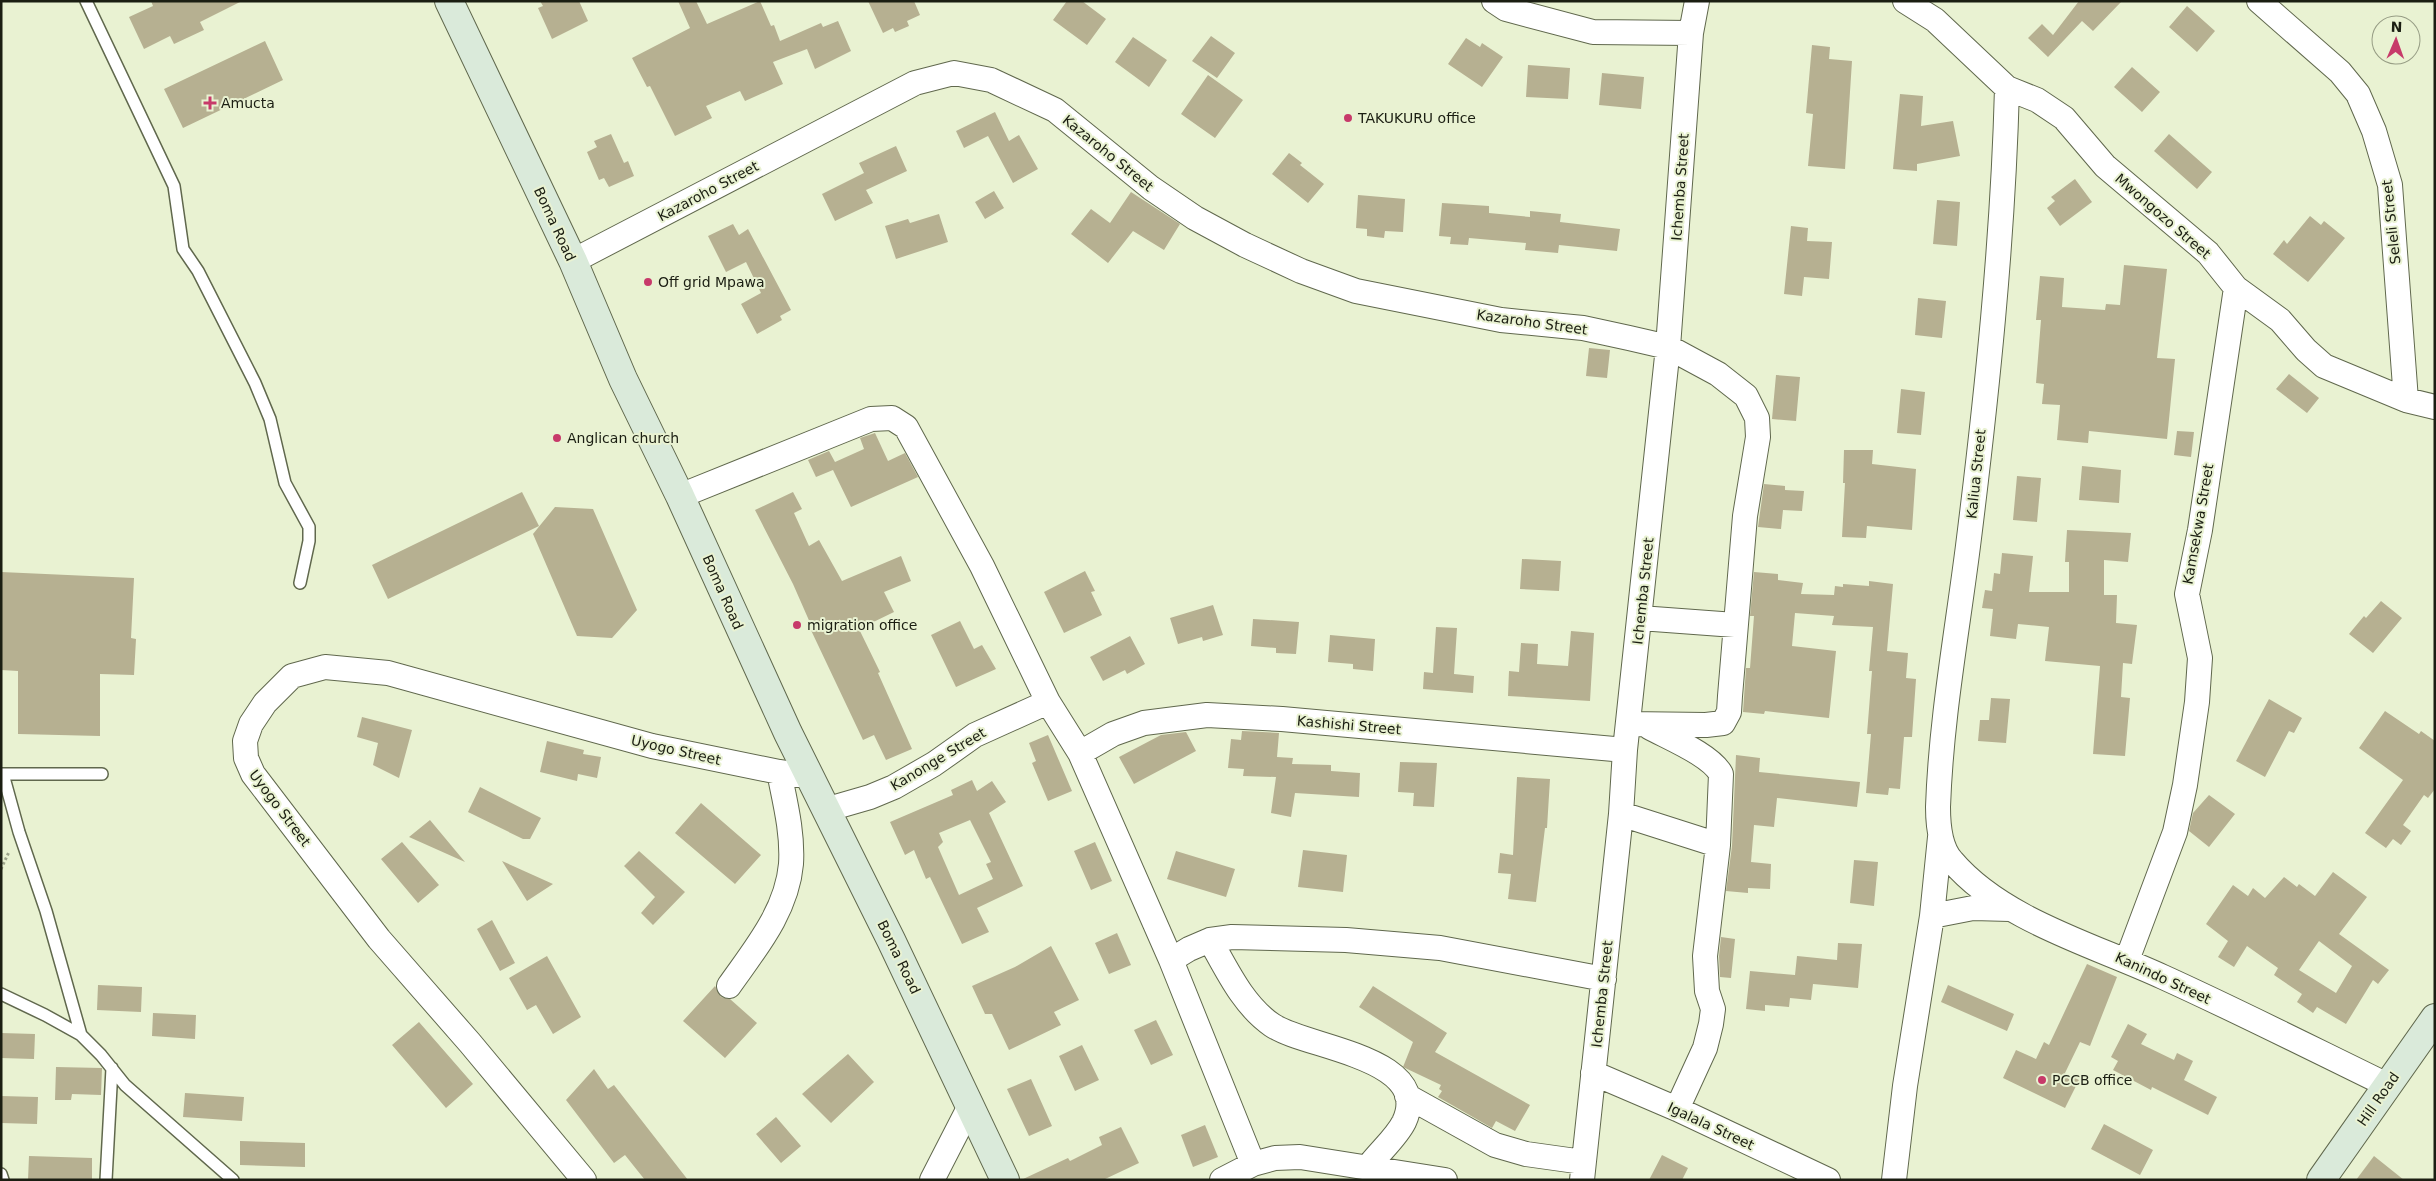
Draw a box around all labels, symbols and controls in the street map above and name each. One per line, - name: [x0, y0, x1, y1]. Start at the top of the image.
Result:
- north arrow: [2371, 15, 2421, 65]
- text: N: [2390, 19, 2403, 35]
- place label: Amucta: [221, 95, 275, 111]
- marker: Amucta: [203, 96, 217, 110]
- place label: TAKUKURU office: [1357, 110, 1476, 126]
- street label: Kazaroho Street: [1059, 112, 1157, 195]
- marker: TAKUKURU office: [1342, 112, 1354, 124]
- street label: Ichemba Street: [1668, 132, 1692, 241]
- street label: Kazaroho Street: [655, 157, 762, 224]
- street label: Mwongozo Street: [2112, 170, 2214, 262]
- street label: Seleli Street: [2379, 179, 2403, 265]
- street label: Boma Road: [531, 184, 579, 264]
- place label: Off grid Mpawa: [658, 274, 765, 290]
- marker: Off grid Mpawa: [642, 276, 654, 288]
- street label: Kazaroho Street: [1475, 306, 1589, 338]
- street label: Kaliua Street: [1963, 428, 1989, 519]
- place label: Anglican church: [567, 430, 679, 446]
- marker: Anglican church: [551, 432, 563, 444]
- street label: Kamsekwa Street: [2180, 462, 2217, 586]
- street label: Ichemba Street: [1629, 536, 1657, 645]
- street label: Boma Road: [699, 552, 747, 632]
- place label: migration office: [807, 617, 917, 633]
- marker: migration office: [791, 619, 803, 631]
- street label: Kashishi Street: [1296, 712, 1402, 738]
- street label: Kanonge Street: [887, 724, 989, 794]
- street label: Uyogo Street: [630, 732, 723, 768]
- street label: Uyogo Street: [246, 767, 314, 850]
- street label: Boma Road: [874, 918, 924, 996]
- street label: Ichemba Street: [1588, 939, 1616, 1048]
- street label: Kanindo Street: [2113, 949, 2214, 1007]
- street label: Hill Road: [2354, 1069, 2402, 1129]
- place label: PCCB office: [2052, 1072, 2132, 1088]
- marker: PCCB office: [2036, 1074, 2048, 1086]
- street label: Igalala Street: [1665, 1099, 1757, 1153]

